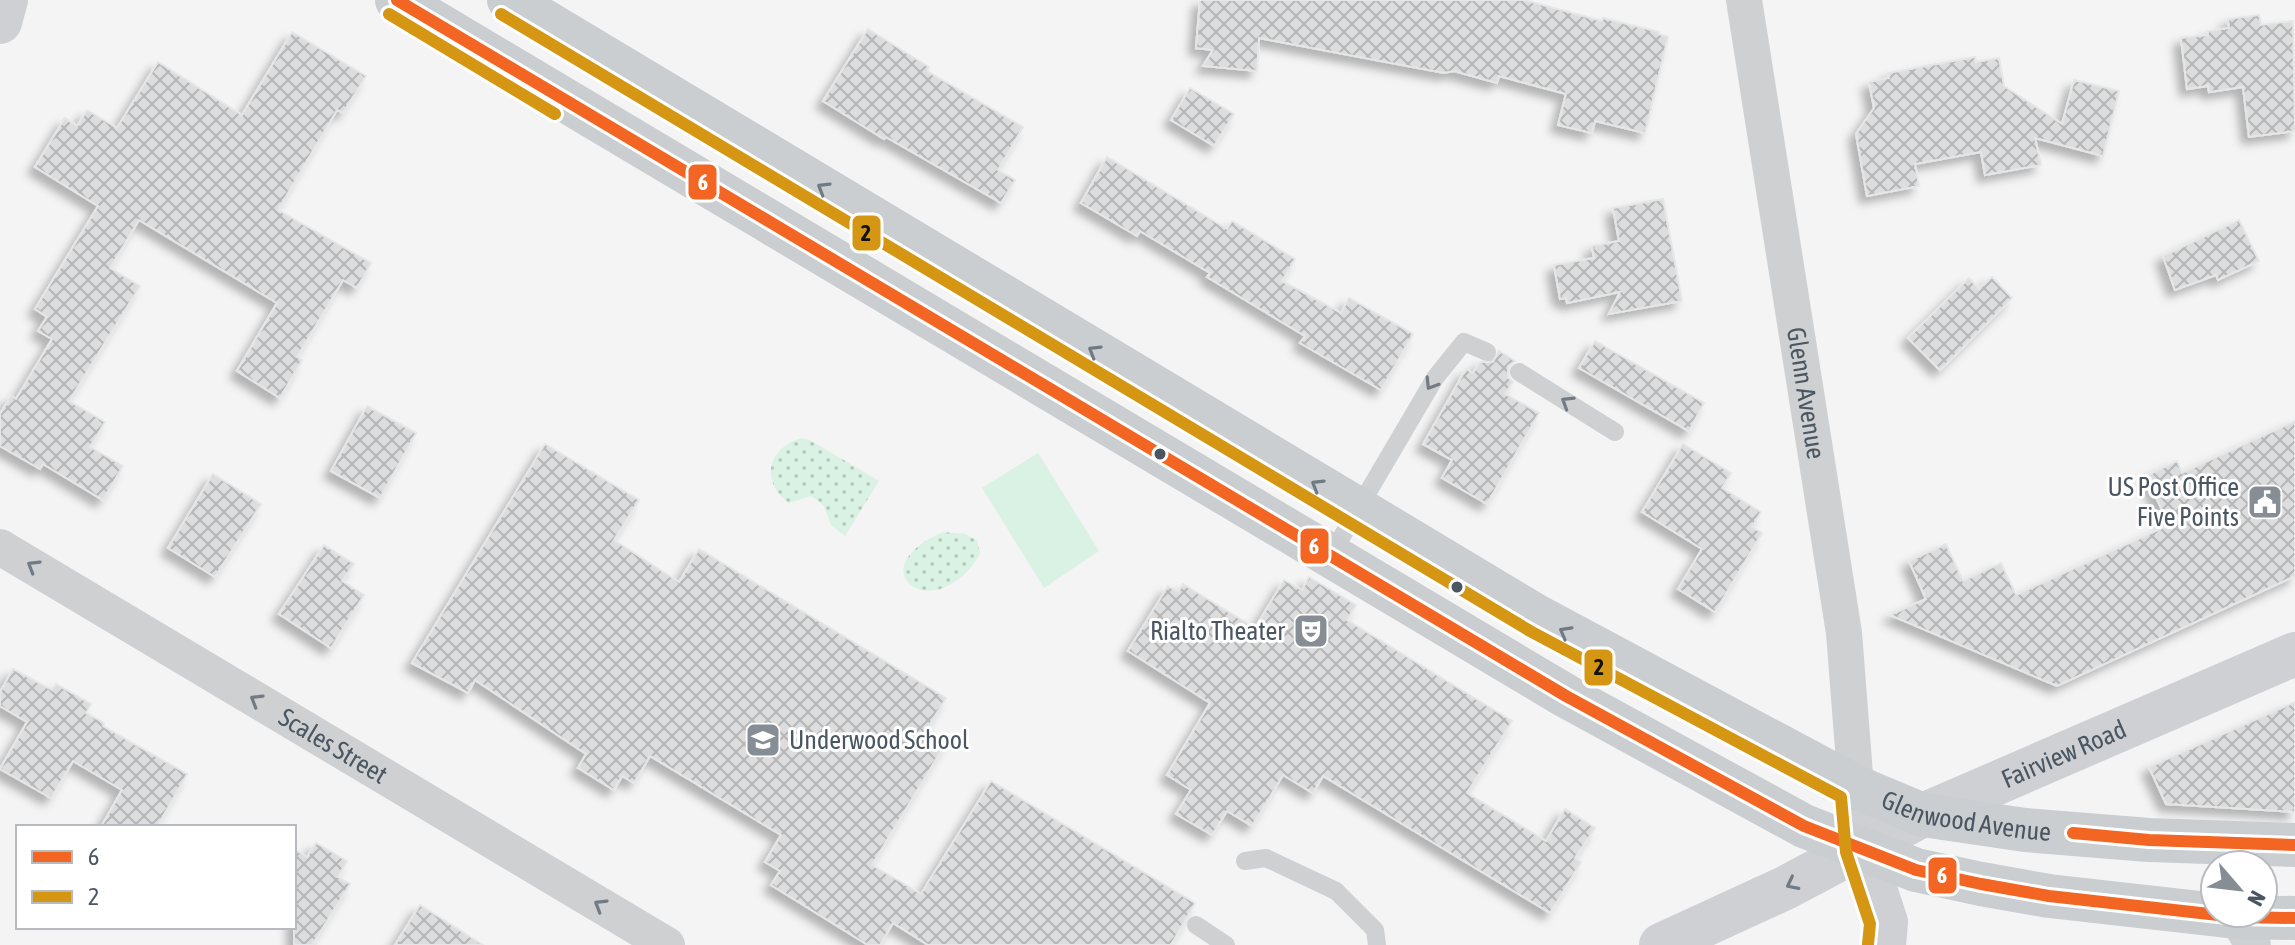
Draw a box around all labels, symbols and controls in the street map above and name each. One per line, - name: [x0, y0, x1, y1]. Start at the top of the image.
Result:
- line badge: 6: [687, 163, 718, 201]
- text: 6: [698, 169, 708, 195]
- one-way arrow: [817, 183, 832, 198]
- line badge: 2: [851, 214, 882, 252]
- text: 2: [861, 220, 871, 246]
- street label: Glenn Avenue: [1781, 325, 1831, 461]
- one-way arrow: [1088, 345, 1103, 361]
- one-way arrow: [1426, 376, 1441, 390]
- one-way arrow: [1562, 397, 1576, 412]
- unlabelled marker: [1152, 446, 1168, 462]
- place label: US Post Office Five Points: [2108, 472, 2239, 532]
- one-way arrow: [1311, 479, 1326, 495]
- public building icon: US Post Office Five Points: [2246, 483, 2284, 521]
- line badge: 6: [1299, 527, 1330, 565]
- text: 6: [1309, 533, 1319, 559]
- one-way arrow: [27, 561, 42, 576]
- unlabelled marker: [1449, 579, 1465, 595]
- theatre icon: Rialto Theater: [1292, 612, 1330, 650]
- place label: Rialto Theater: [1150, 616, 1285, 646]
- one-way arrow: [1559, 626, 1573, 642]
- line badge: 2: [1583, 648, 1614, 687]
- text: 2: [1594, 654, 1604, 680]
- one-way arrow: [250, 694, 265, 709]
- street label: Scales Street: [274, 702, 393, 790]
- street label: Fairview Road: [1997, 714, 2131, 794]
- school or university icon: Underwood School: [744, 721, 782, 759]
- place label: Underwood School: [789, 725, 969, 755]
- street label: Glenwood Avenue: [1877, 784, 2052, 847]
- legend: [16, 825, 296, 929]
- text: 6: [88, 843, 99, 870]
- north arrow: [2199, 849, 2279, 929]
- line badge: 6: [1927, 856, 1958, 895]
- text: 6: [1937, 862, 1947, 888]
- one-way arrow: [1786, 874, 1801, 890]
- text: 2: [88, 883, 99, 910]
- text: N: [2242, 887, 2271, 910]
- one-way arrow: [594, 899, 609, 915]

